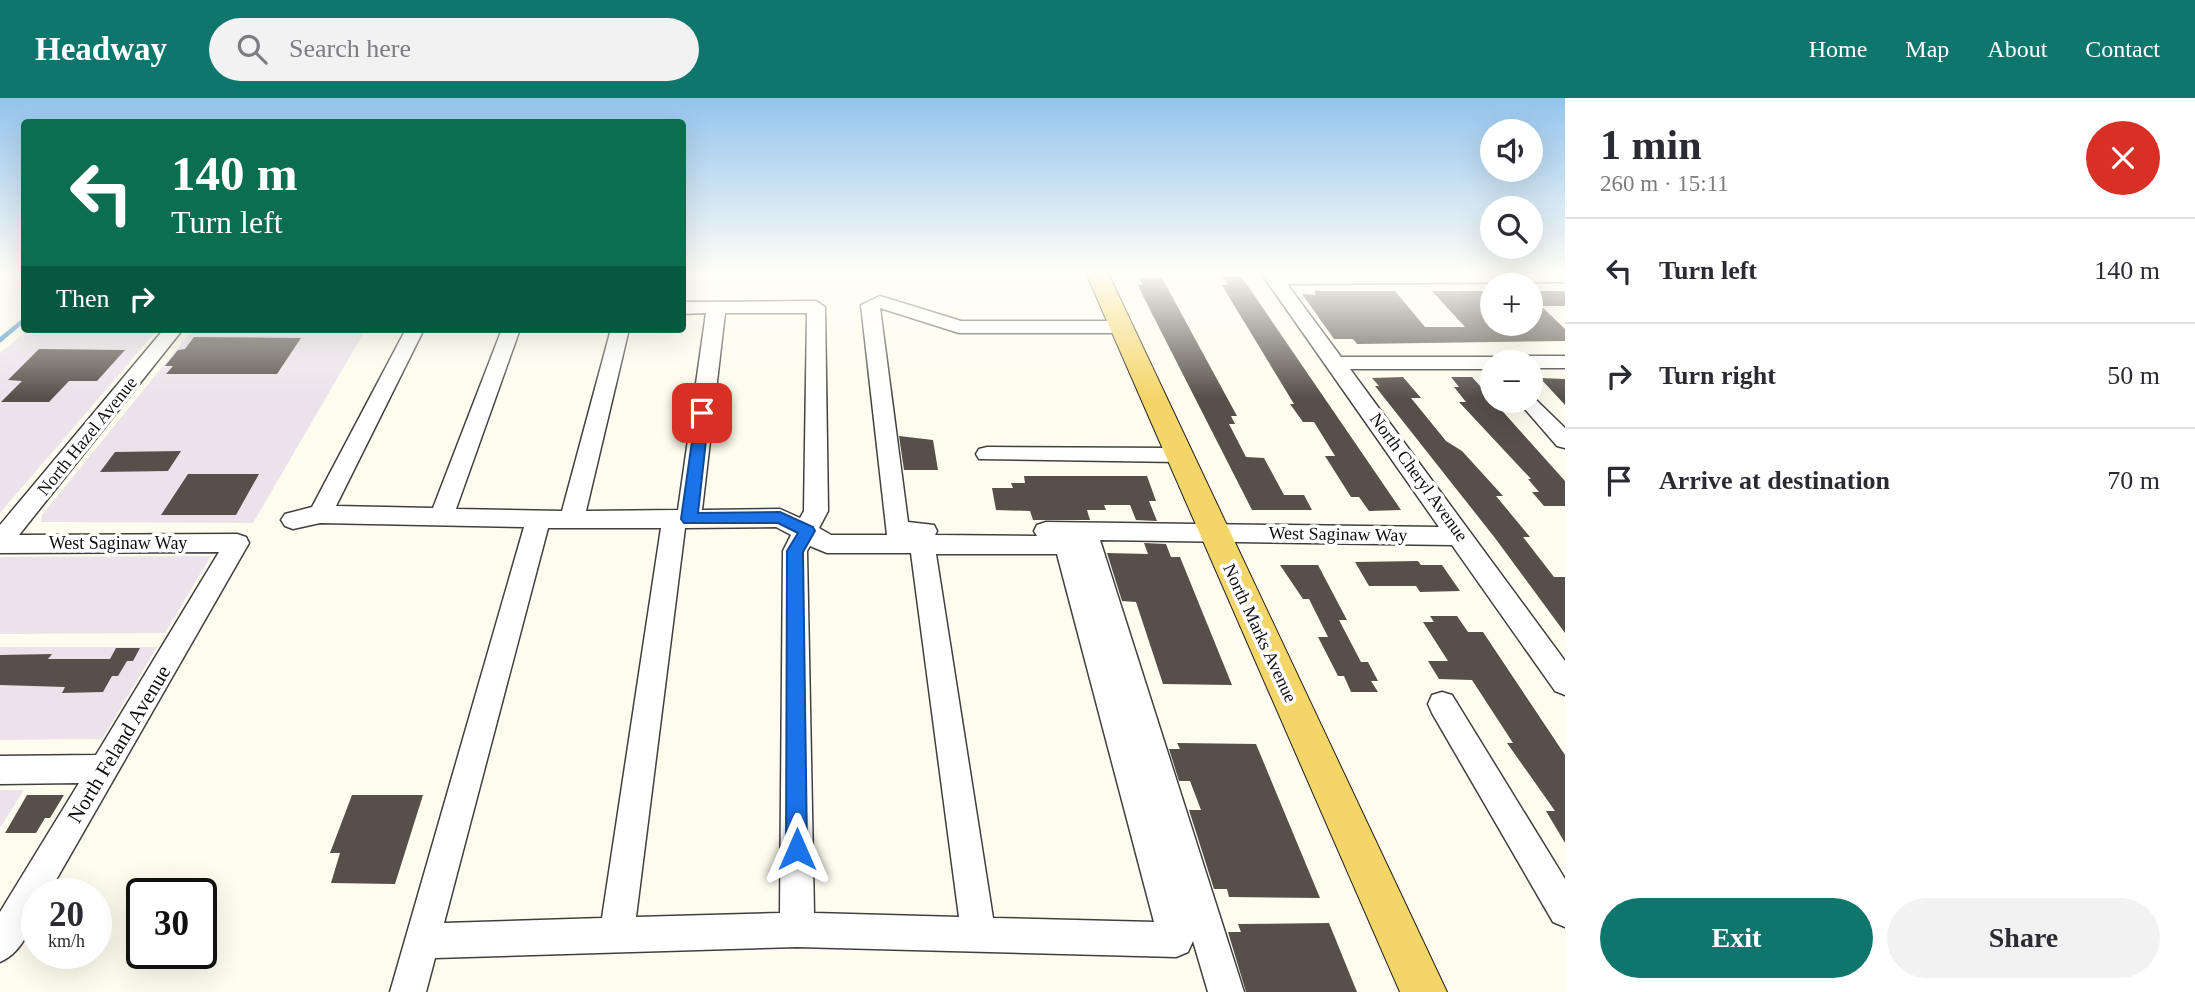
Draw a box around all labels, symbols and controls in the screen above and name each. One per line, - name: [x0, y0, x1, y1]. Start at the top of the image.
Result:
- search box: [209, 18, 699, 81]
- icon: search: [233, 30, 271, 68]
- text: Headway: [35, 31, 167, 67]
- text: Search here: [289, 34, 411, 63]
- text: Home: [1809, 36, 1867, 62]
- text: Map: [1905, 36, 1949, 62]
- text: About: [1987, 36, 2047, 62]
- text: Contact: [2085, 36, 2160, 62]
- map controls: [1480, 119, 1543, 413]
- button: sound: [1480, 119, 1543, 182]
- button: close: [2086, 121, 2160, 195]
- text: 1 min: [1600, 122, 1702, 168]
- text: 140 m: [171, 146, 298, 201]
- icon: left: [56, 147, 147, 238]
- text: 260 m · 15:11: [1600, 171, 1729, 196]
- button: search: [1480, 196, 1543, 259]
- text: Turn left: [171, 204, 283, 240]
- icon: left: [1600, 252, 1638, 290]
- text: Turn left: [1659, 256, 1757, 285]
- text: 140 m: [2094, 256, 2160, 285]
- button: +: [1480, 273, 1543, 336]
- icon: right: [123, 280, 161, 318]
- text: Then: [56, 284, 109, 313]
- button: −: [1480, 350, 1543, 413]
- icon: right: [1600, 357, 1638, 395]
- text: Turn right: [1659, 361, 1776, 390]
- text: 50 m: [2107, 361, 2160, 390]
- street label: North Hazel Avenue: [33, 373, 141, 499]
- pin: [672, 383, 732, 443]
- icon: arrive: [683, 394, 721, 432]
- street label: North Cheryl Avenue: [1366, 409, 1472, 545]
- icon: arrive: [1600, 462, 1638, 500]
- text: Arrive at destination: [1659, 466, 1890, 495]
- text: 70 m: [2107, 466, 2160, 495]
- street label: West Saginaw Way: [1268, 523, 1408, 545]
- street label: West Saginaw Way: [49, 533, 187, 553]
- street label: North Marks Avenue: [1219, 561, 1301, 705]
- street label: North Feland Avenue: [63, 661, 175, 827]
- position arrow: [760, 812, 834, 886]
- speed limit sign: 30: [126, 878, 217, 969]
- text: 20: [49, 895, 84, 934]
- button: Exit: [1600, 898, 1873, 978]
- button: Share: [1887, 898, 2160, 978]
- text: km/h: [48, 931, 85, 951]

